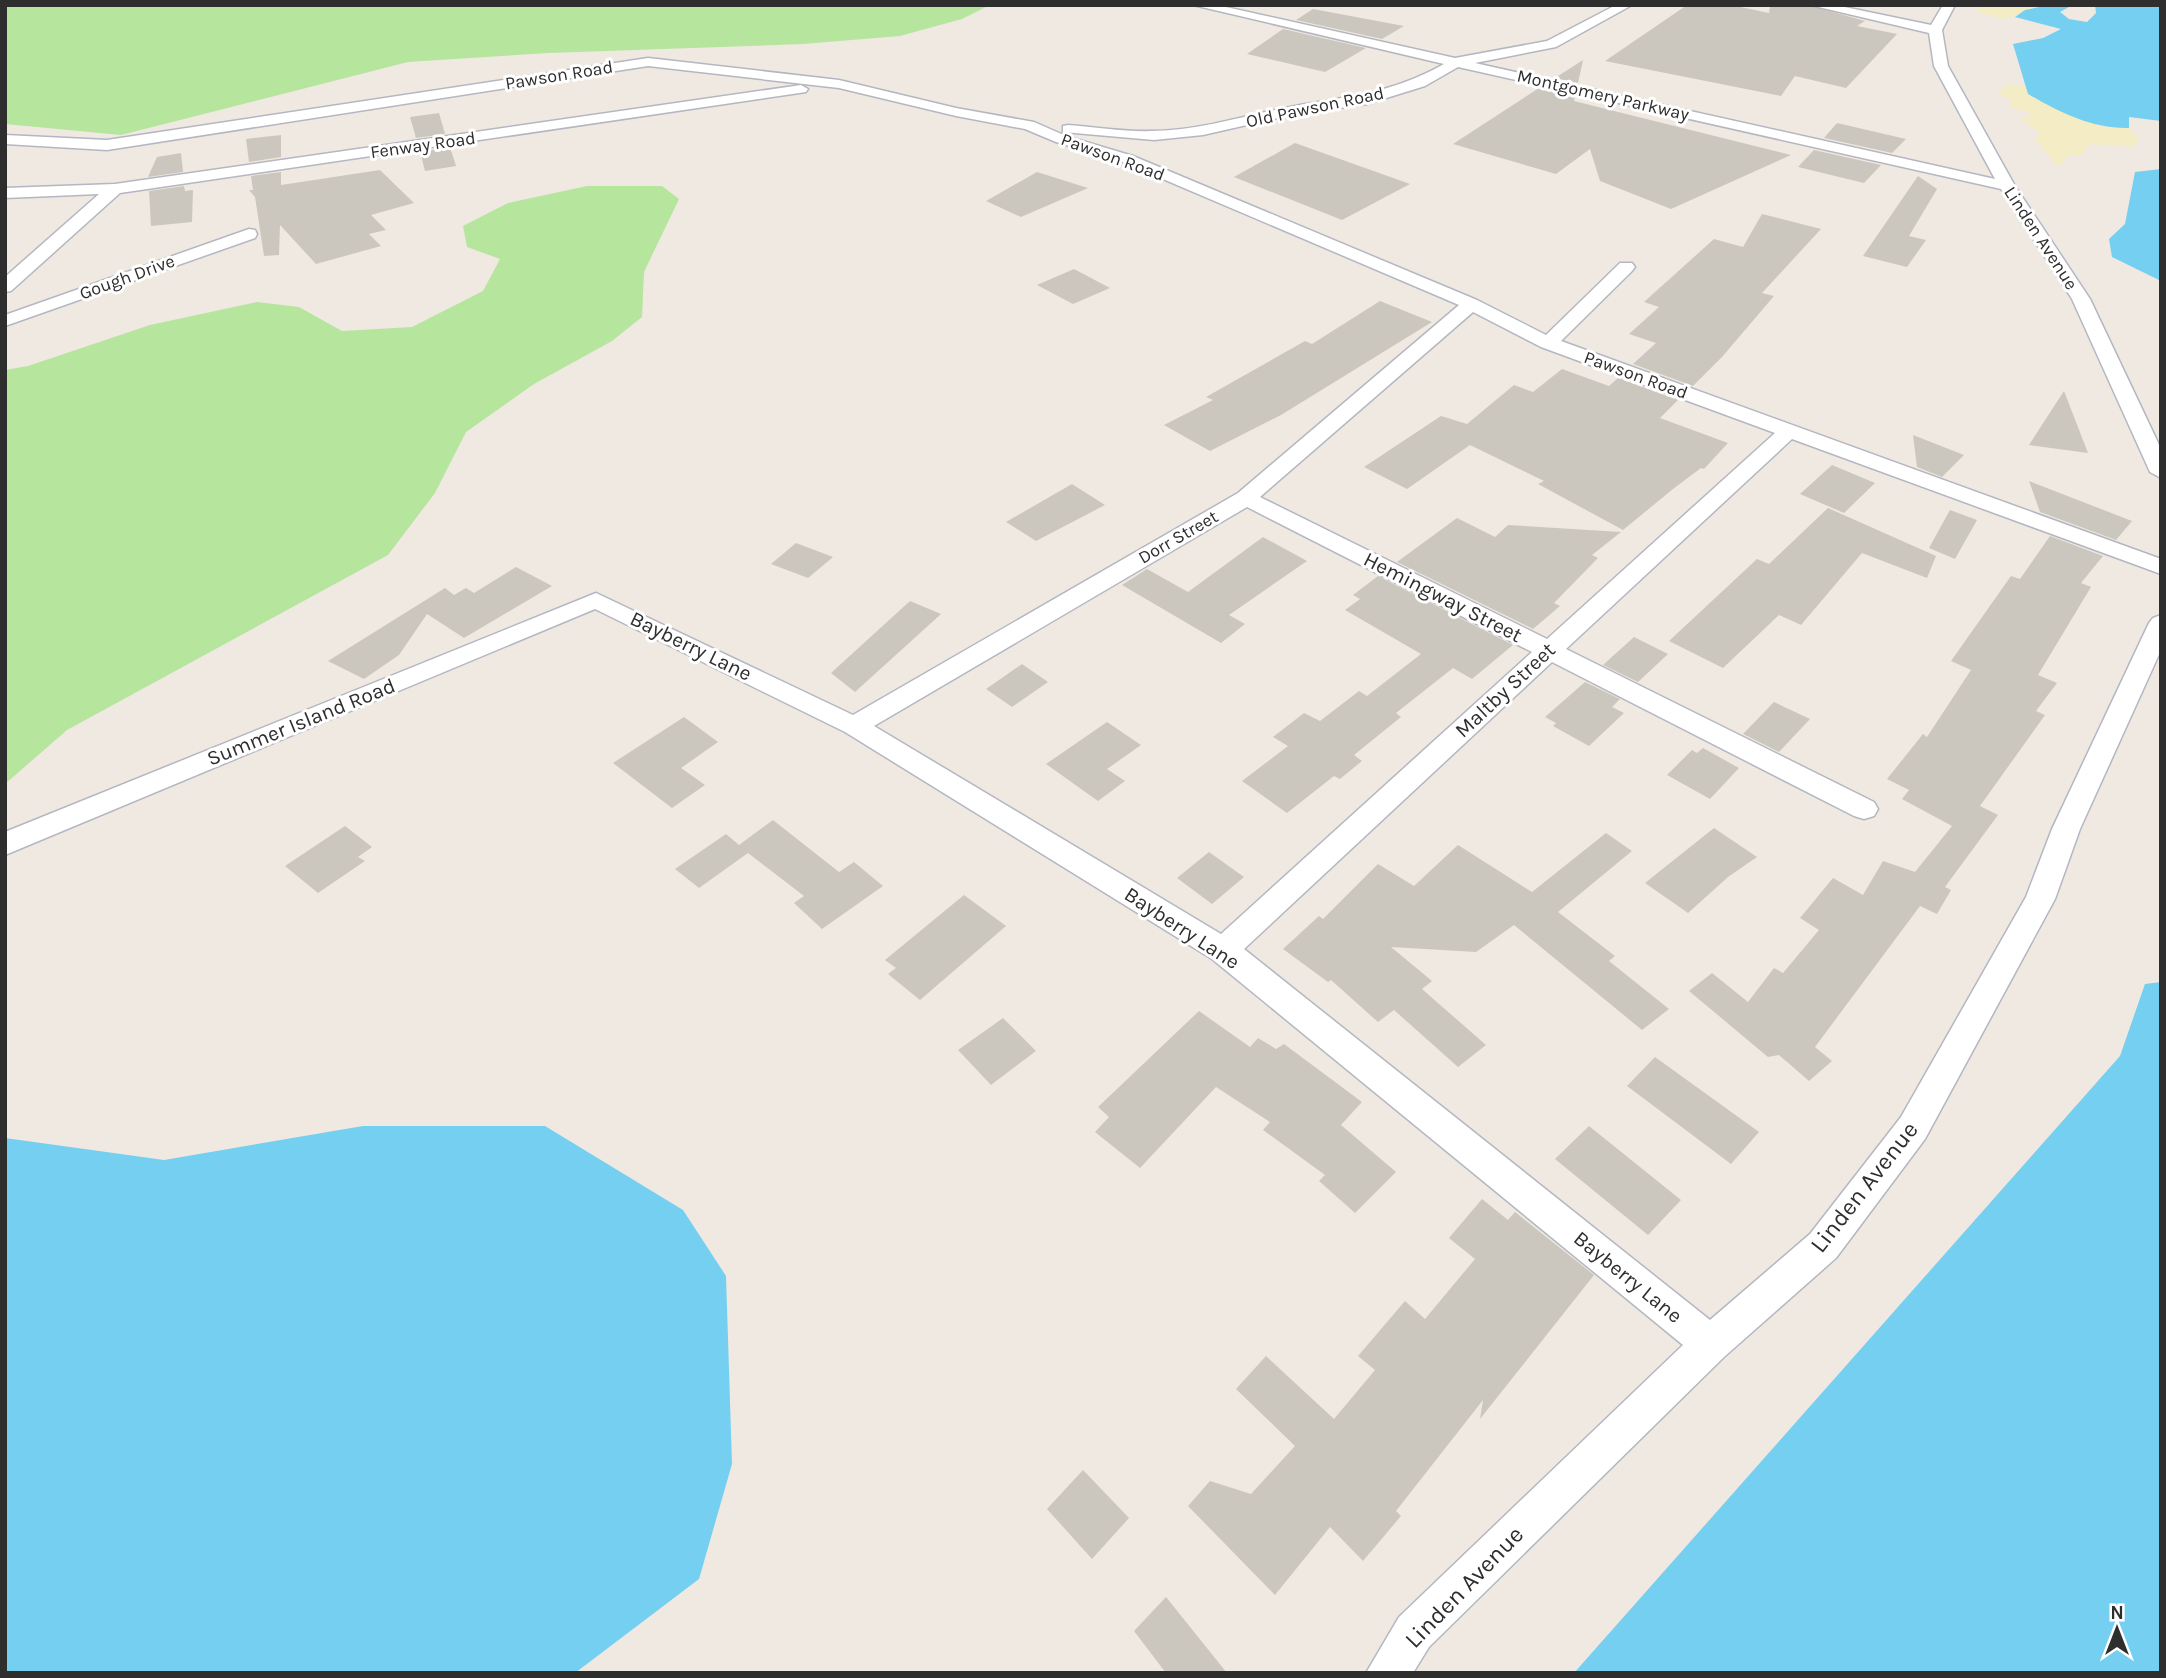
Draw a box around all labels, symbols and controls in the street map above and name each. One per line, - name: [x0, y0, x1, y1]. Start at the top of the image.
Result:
- street label: Pawson Road: [504, 56, 614, 94]
- street label: Montgomery Parkway: [1515, 65, 1692, 126]
- street label: Old Pawson Road: [1244, 82, 1386, 132]
- street label: Fenway Road: [369, 127, 477, 163]
- street label: Pawson Road: [1058, 128, 1168, 186]
- street label: Linden Avenue: [1999, 182, 2083, 294]
- street label: Gough Drive: [76, 250, 178, 304]
- street label: Pawson Road: [1581, 346, 1691, 404]
- street label: Dorr Street: [1134, 505, 1222, 569]
- street label: Hemingway Street: [1360, 547, 1526, 647]
- street label: Bayberry Lane: [626, 606, 756, 686]
- street label: Maltby Street: [1450, 638, 1560, 742]
- street label: Summer Island Road: [203, 673, 399, 771]
- street label: Bayberry Lane: [1120, 882, 1244, 974]
- street label: Linden Avenue: [1804, 1116, 1924, 1258]
- street label: Bayberry Lane: [1569, 1226, 1687, 1328]
- street label: Linden Avenue: [1399, 1520, 1529, 1654]
- north arrow: [2082, 1594, 2152, 1664]
- text: N: [2110, 1602, 2124, 1624]

